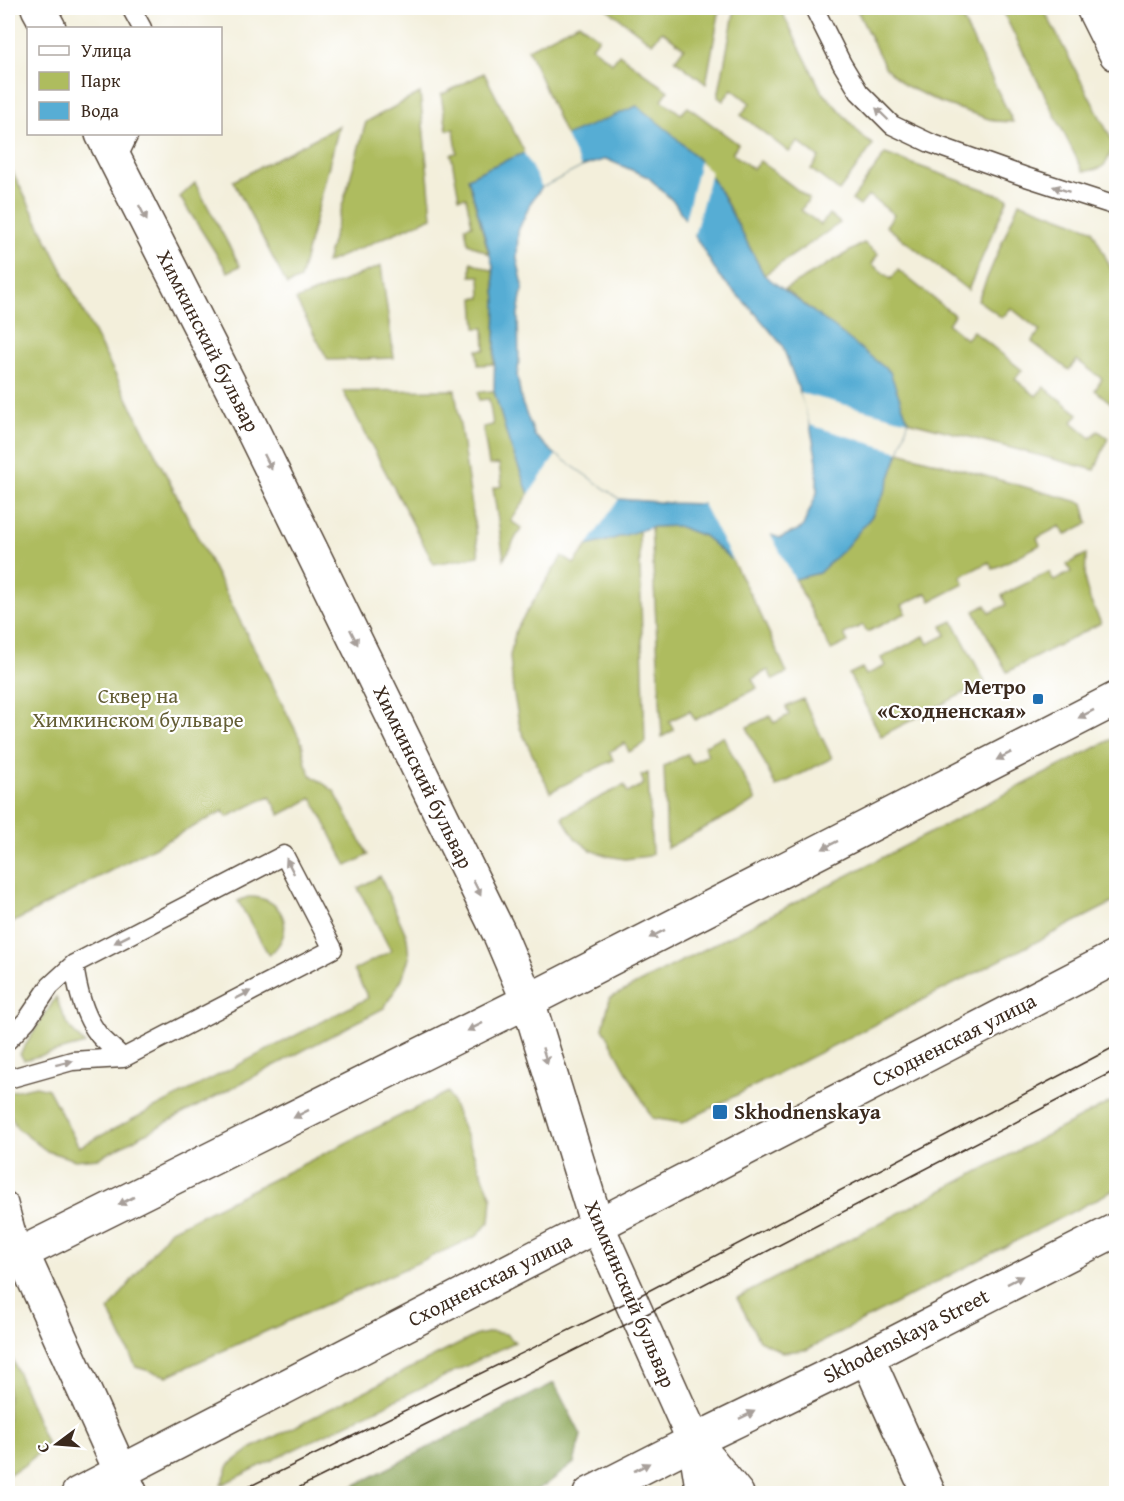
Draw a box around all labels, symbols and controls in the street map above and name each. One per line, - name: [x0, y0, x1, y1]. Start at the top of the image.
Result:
- legend: [27, 27, 222, 135]
- text: Улица: [81, 37, 132, 64]
- text: Парк: [81, 67, 121, 94]
- text: Вода: [81, 97, 119, 124]
- one-way arrow: [875, 108, 889, 122]
- one-way arrow: [1052, 183, 1070, 193]
- one-way arrow: [138, 205, 148, 222]
- street label: Химкинский бульвар: [149, 244, 268, 437]
- one-way arrow: [263, 454, 273, 471]
- one-way arrow: [349, 629, 359, 646]
- place label: Метро «Сходненская»: [877, 671, 1026, 726]
- park label: Сквер на Химкинском бульваре: [32, 680, 244, 735]
- street label: Химкинский бульвар: [366, 680, 481, 874]
- marker: Метро «Сходненская»: [1031, 692, 1045, 706]
- one-way arrow: [1078, 709, 1095, 719]
- one-way arrow: [995, 751, 1012, 761]
- one-way arrow: [822, 840, 839, 850]
- one-way arrow: [285, 857, 294, 874]
- one-way arrow: [472, 879, 482, 896]
- one-way arrow: [648, 930, 665, 939]
- one-way arrow: [113, 934, 130, 944]
- street label: Сходненская улица: [866, 985, 1041, 1094]
- one-way arrow: [234, 991, 252, 1001]
- one-way arrow: [467, 1022, 484, 1031]
- one-way arrow: [541, 1048, 550, 1066]
- one-way arrow: [55, 1058, 73, 1068]
- place label: Skhodnenskaya: [734, 1096, 881, 1127]
- marker: Skhodnenskaya: [711, 1103, 729, 1121]
- one-way arrow: [292, 1109, 309, 1118]
- street label: Химкинский бульвар: [577, 1195, 684, 1392]
- one-way arrow: [118, 1196, 135, 1206]
- street label: Сходненская улица: [402, 1225, 577, 1334]
- one-way arrow: [1006, 1276, 1024, 1286]
- street label: Skhodenskaya Street: [817, 1280, 995, 1391]
- one-way arrow: [738, 1411, 755, 1420]
- north arrow: [27, 1414, 87, 1474]
- text: С: [30, 1440, 55, 1456]
- one-way arrow: [634, 1462, 651, 1472]

